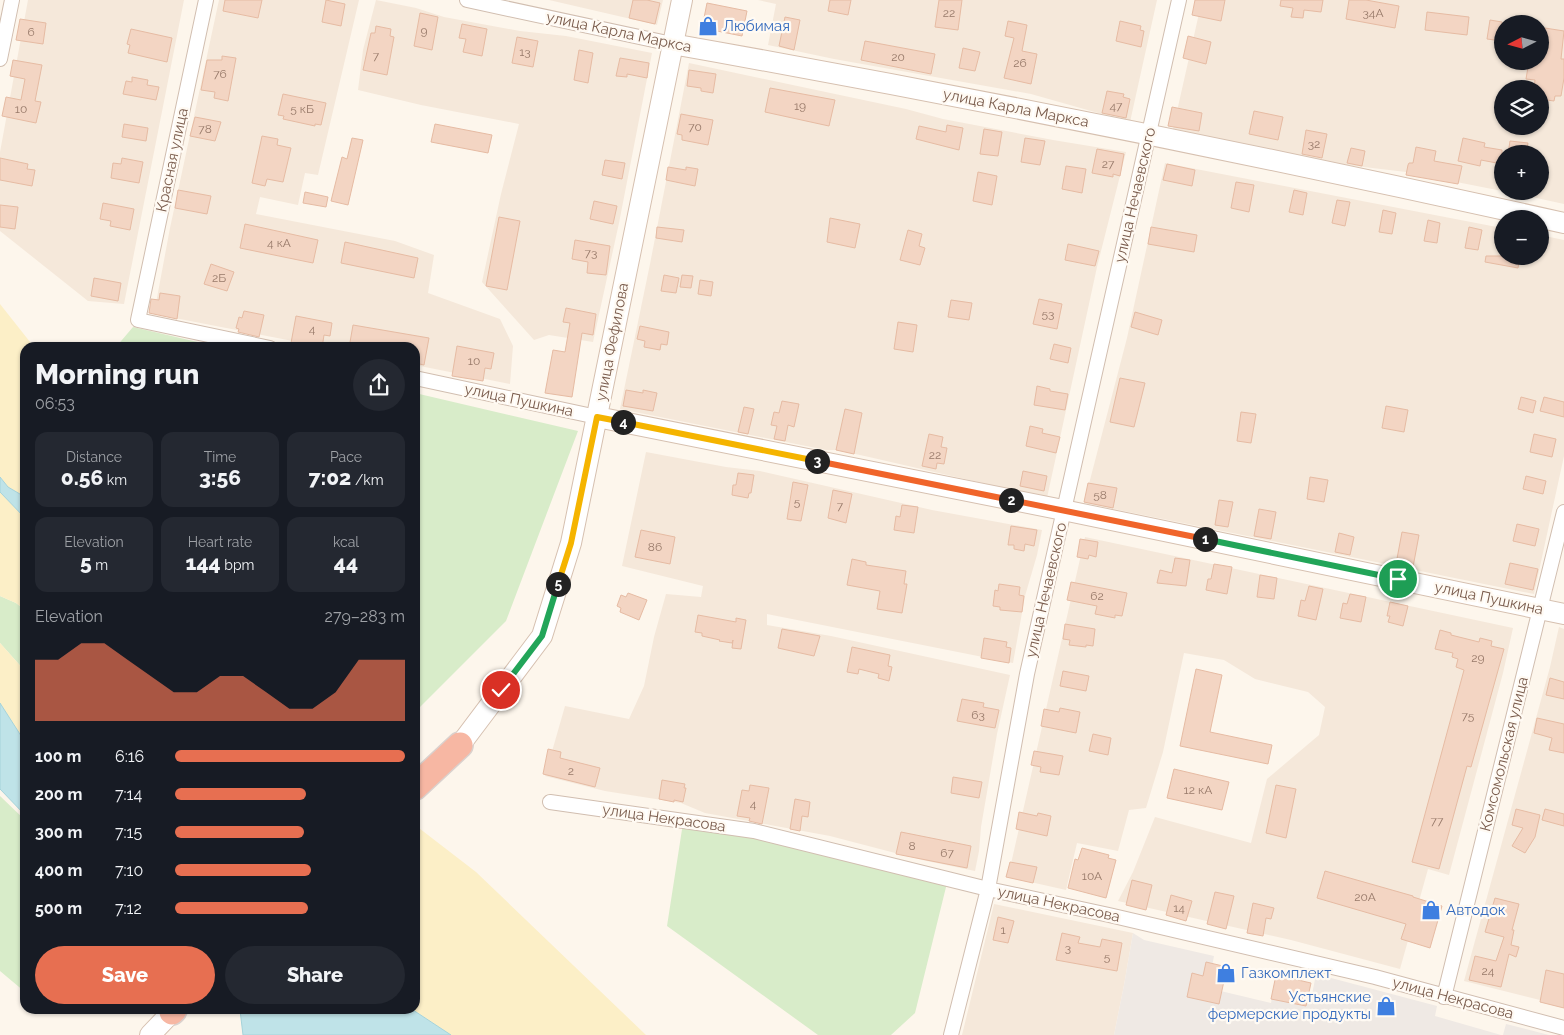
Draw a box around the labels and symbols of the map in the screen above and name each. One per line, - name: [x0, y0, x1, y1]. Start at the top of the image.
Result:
- house number: 22: [943, 6, 955, 20]
- house number: 34А: [1362, 6, 1384, 20]
- street label: улица Карла Маркса: [545, 8, 693, 56]
- shop icon: Любимая: [697, 15, 719, 37]
- north arrow: [1494, 15, 1549, 70]
- place label: Любимая: [723, 17, 790, 35]
- house number: 9: [420, 24, 428, 38]
- house number: 6: [27, 25, 35, 39]
- house number: 13: [519, 45, 531, 59]
- house number: 7: [373, 49, 380, 63]
- house number: 20: [891, 50, 905, 64]
- house number: 26: [1013, 56, 1027, 70]
- house number: 76: [213, 67, 227, 81]
- street label: улица Карла Маркса: [942, 85, 1090, 131]
- house number: 19: [794, 99, 806, 113]
- house number: 47: [1110, 99, 1123, 113]
- house number: 10: [15, 102, 27, 116]
- house number: 5 кБ: [290, 102, 314, 116]
- street label: Красная улица: [152, 106, 192, 214]
- house number: 70: [688, 120, 702, 134]
- house number: 78: [198, 122, 212, 136]
- street label: улица Нечаевского: [1111, 126, 1159, 264]
- house number: 32: [1308, 137, 1320, 151]
- house number: 27: [1102, 157, 1115, 171]
- house number: 4 кА: [267, 236, 291, 250]
- house number: 73: [585, 246, 597, 260]
- house number: 2Б: [212, 271, 226, 285]
- street label: улица Фефилова: [592, 281, 632, 403]
- house number: 53: [1042, 307, 1054, 321]
- house number: 4: [309, 322, 316, 336]
- house number: 10: [468, 354, 480, 368]
- street label: улица Пушкина: [463, 380, 575, 420]
- pin: 4: [610, 410, 636, 434]
- pin: 3: [804, 448, 830, 474]
- house number: 22: [929, 448, 941, 462]
- pin: 2: [998, 488, 1024, 512]
- house number: 58: [1093, 488, 1107, 502]
- house number: 5: [794, 495, 801, 509]
- house number: 7: [837, 499, 844, 513]
- street label: улица Нечаевского: [1022, 521, 1070, 659]
- pin: 1: [1192, 526, 1218, 552]
- house number: 86: [648, 540, 662, 554]
- pin: [1377, 558, 1419, 600]
- pin: 5: [546, 572, 570, 596]
- street label: улица Пушкина: [1433, 578, 1545, 618]
- house number: 62: [1090, 589, 1104, 603]
- house number: 29: [1471, 651, 1485, 665]
- pin: [480, 669, 522, 711]
- street label: Комсомольская улица: [1476, 675, 1532, 833]
- house number: 63: [971, 708, 985, 722]
- house number: 75: [1462, 709, 1475, 723]
- house number: 2: [568, 764, 574, 778]
- house number: 12 кА: [1184, 783, 1212, 797]
- house number: 4: [750, 797, 757, 811]
- street label: улица Некрасова: [601, 800, 727, 836]
- house number: 77: [1431, 814, 1444, 828]
- house number: 8: [908, 839, 916, 853]
- house number: 67: [940, 846, 954, 860]
- house number: 10А: [1082, 869, 1102, 883]
- street label: улица Некрасова: [996, 882, 1122, 926]
- house number: 20А: [1354, 890, 1376, 904]
- shop icon: Автодок: [1420, 899, 1442, 921]
- house number: 14: [1173, 901, 1185, 915]
- place label: Автодок: [1446, 901, 1506, 919]
- house number: 1: [1000, 923, 1006, 937]
- house number: 3: [1065, 941, 1071, 955]
- house number: 5: [1104, 950, 1111, 964]
- shop icon: Газкомплект: [1215, 962, 1237, 984]
- place label: Газкомплект: [1241, 964, 1331, 982]
- house number: 24: [1482, 964, 1495, 978]
- street label: улица Некрасова: [1391, 973, 1515, 1023]
- place label: Устьянские фермерские продукты: [1208, 988, 1371, 1023]
- shop icon: Устьянские фермерские продукты: [1375, 995, 1397, 1017]

